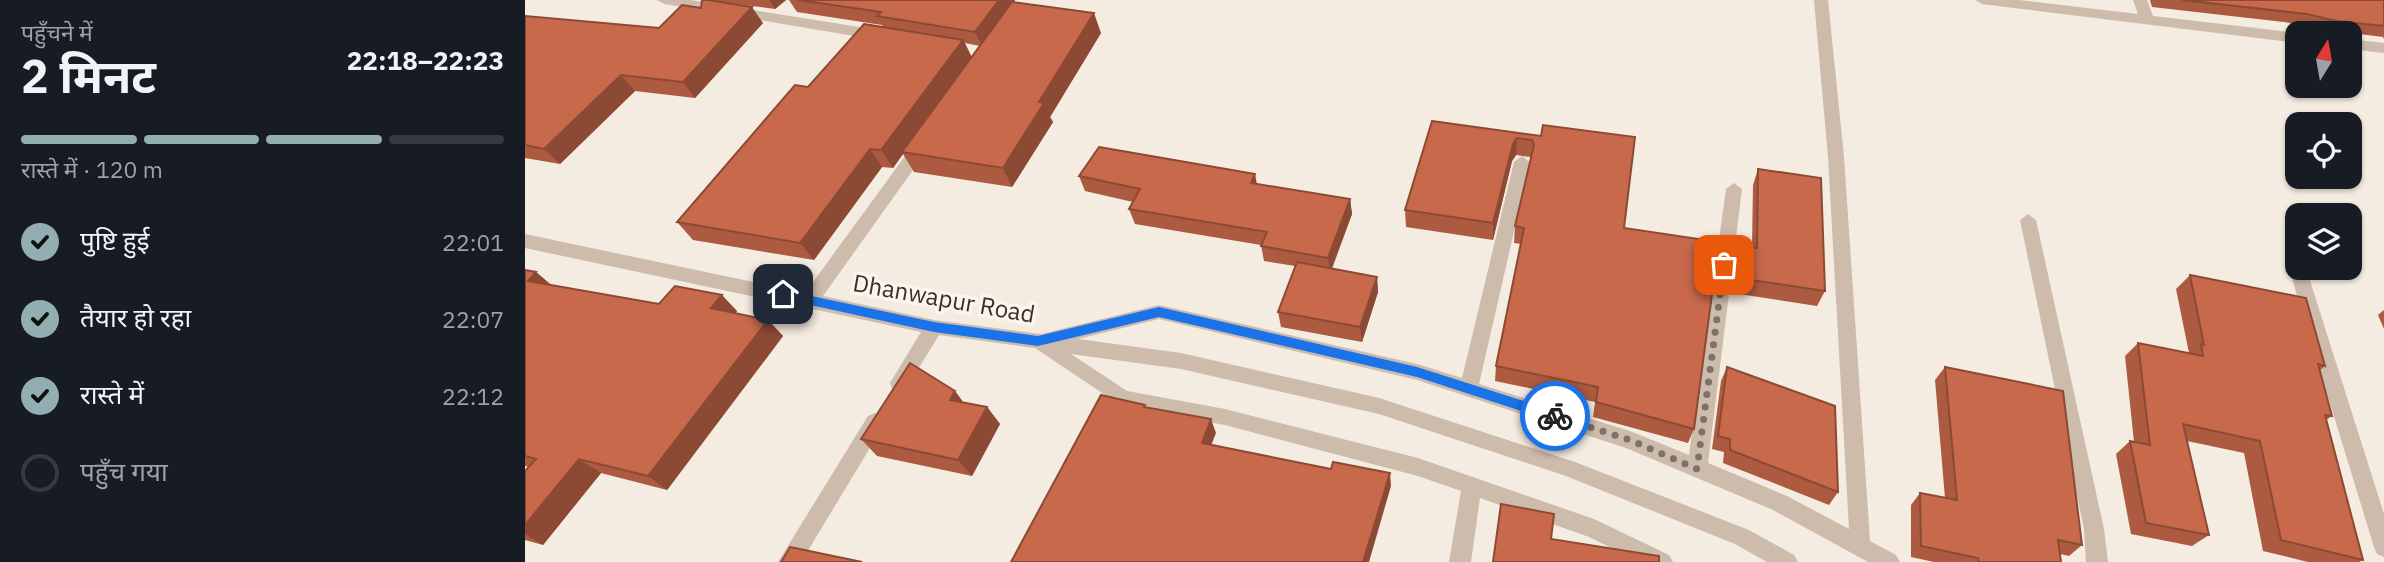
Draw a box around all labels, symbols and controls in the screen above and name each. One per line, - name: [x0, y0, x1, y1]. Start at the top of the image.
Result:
- text: पहुँचने में: [21, 17, 93, 47]
- north arrow: [2285, 21, 2363, 98]
- map controls: [2285, 21, 2362, 280]
- text: 22:18–22:23: [347, 43, 504, 77]
- text: 2 मिनट: [21, 46, 156, 106]
- button: locate: [2285, 112, 2362, 189]
- text: रास्ते में · 120 m: [21, 154, 163, 184]
- button: layers: [2285, 203, 2362, 280]
- icon: check: [21, 223, 59, 261]
- text: पुष्टि हुई: [80, 223, 149, 257]
- text: 22:01: [442, 227, 504, 257]
- pin: [1694, 235, 1754, 295]
- icon: bag: [1705, 246, 1743, 284]
- pin: [753, 264, 813, 324]
- street label: Dhanwapur Road: [850, 266, 1038, 330]
- icon: home: [764, 275, 802, 313]
- icon: check: [21, 300, 59, 338]
- text: तैयार हो रहा: [80, 300, 191, 334]
- text: 22:07: [442, 304, 504, 334]
- icon: check: [21, 377, 59, 415]
- text: रास्ते में: [80, 377, 144, 411]
- text: 22:12: [442, 381, 504, 411]
- courier: [1520, 381, 1590, 451]
- icon: bike: [1536, 397, 1574, 435]
- text: पहुँच गया: [80, 454, 168, 488]

